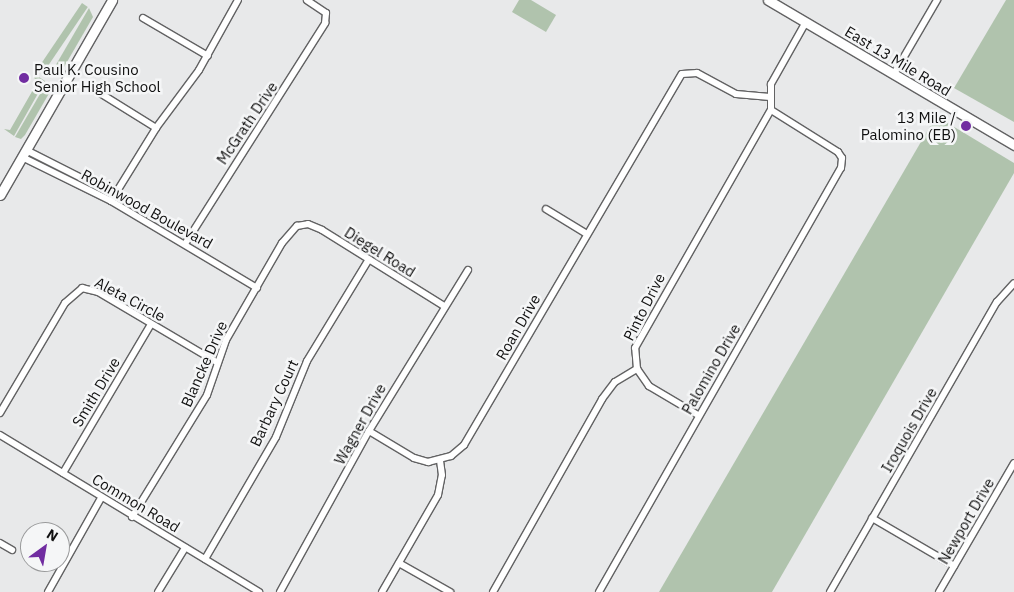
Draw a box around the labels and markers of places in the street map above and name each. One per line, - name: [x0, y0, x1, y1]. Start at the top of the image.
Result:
- place label: Paul K. Cousino Senior High School: [34, 60, 161, 95]
- marker: Paul K. Cousino Senior High School: [18, 72, 30, 84]
- place label: 13 Mile / Palomino (EB): [861, 108, 956, 143]
- marker: 13 Mile / Palomino (EB): [960, 120, 972, 132]

